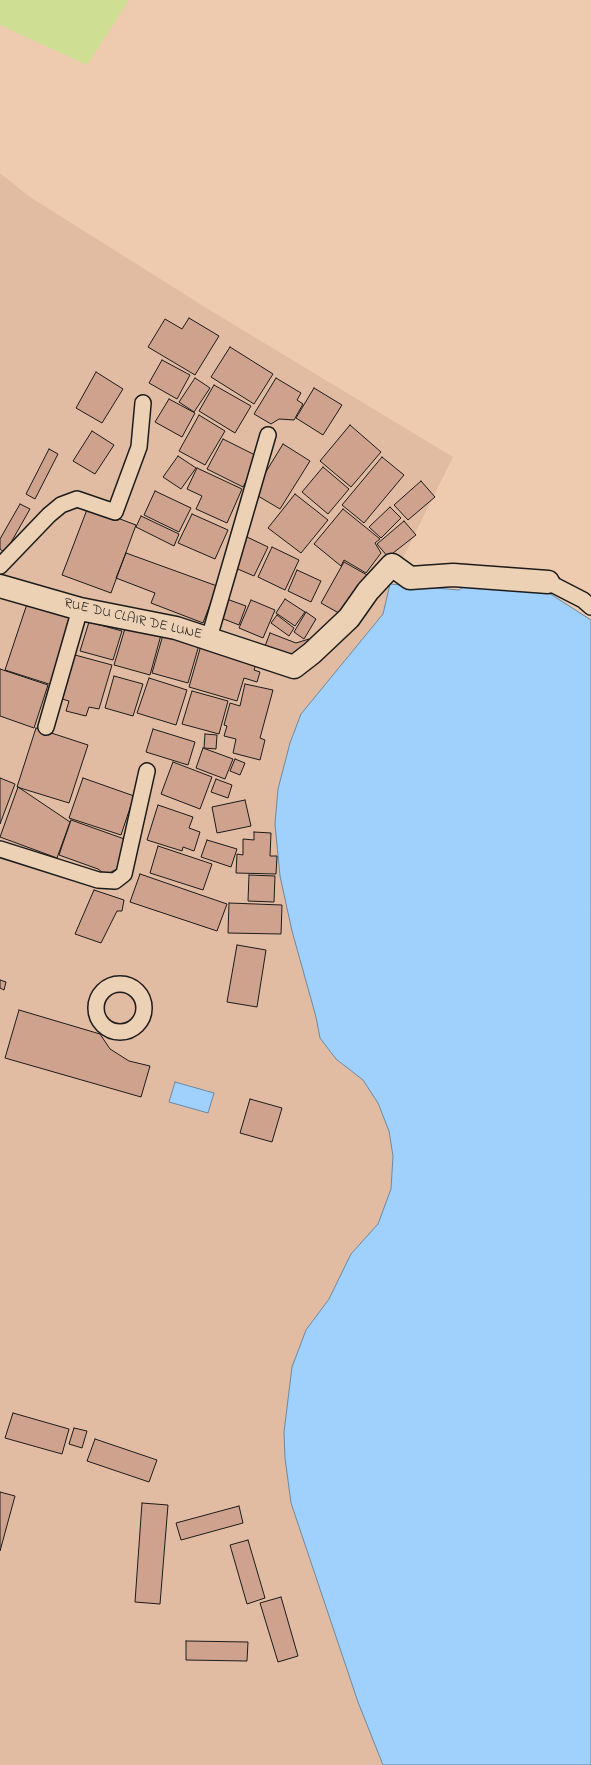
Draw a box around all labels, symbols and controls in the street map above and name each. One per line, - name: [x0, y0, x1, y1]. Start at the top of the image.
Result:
- street label: RUE DU CLAIR DE LUNE: [62, 596, 204, 644]

